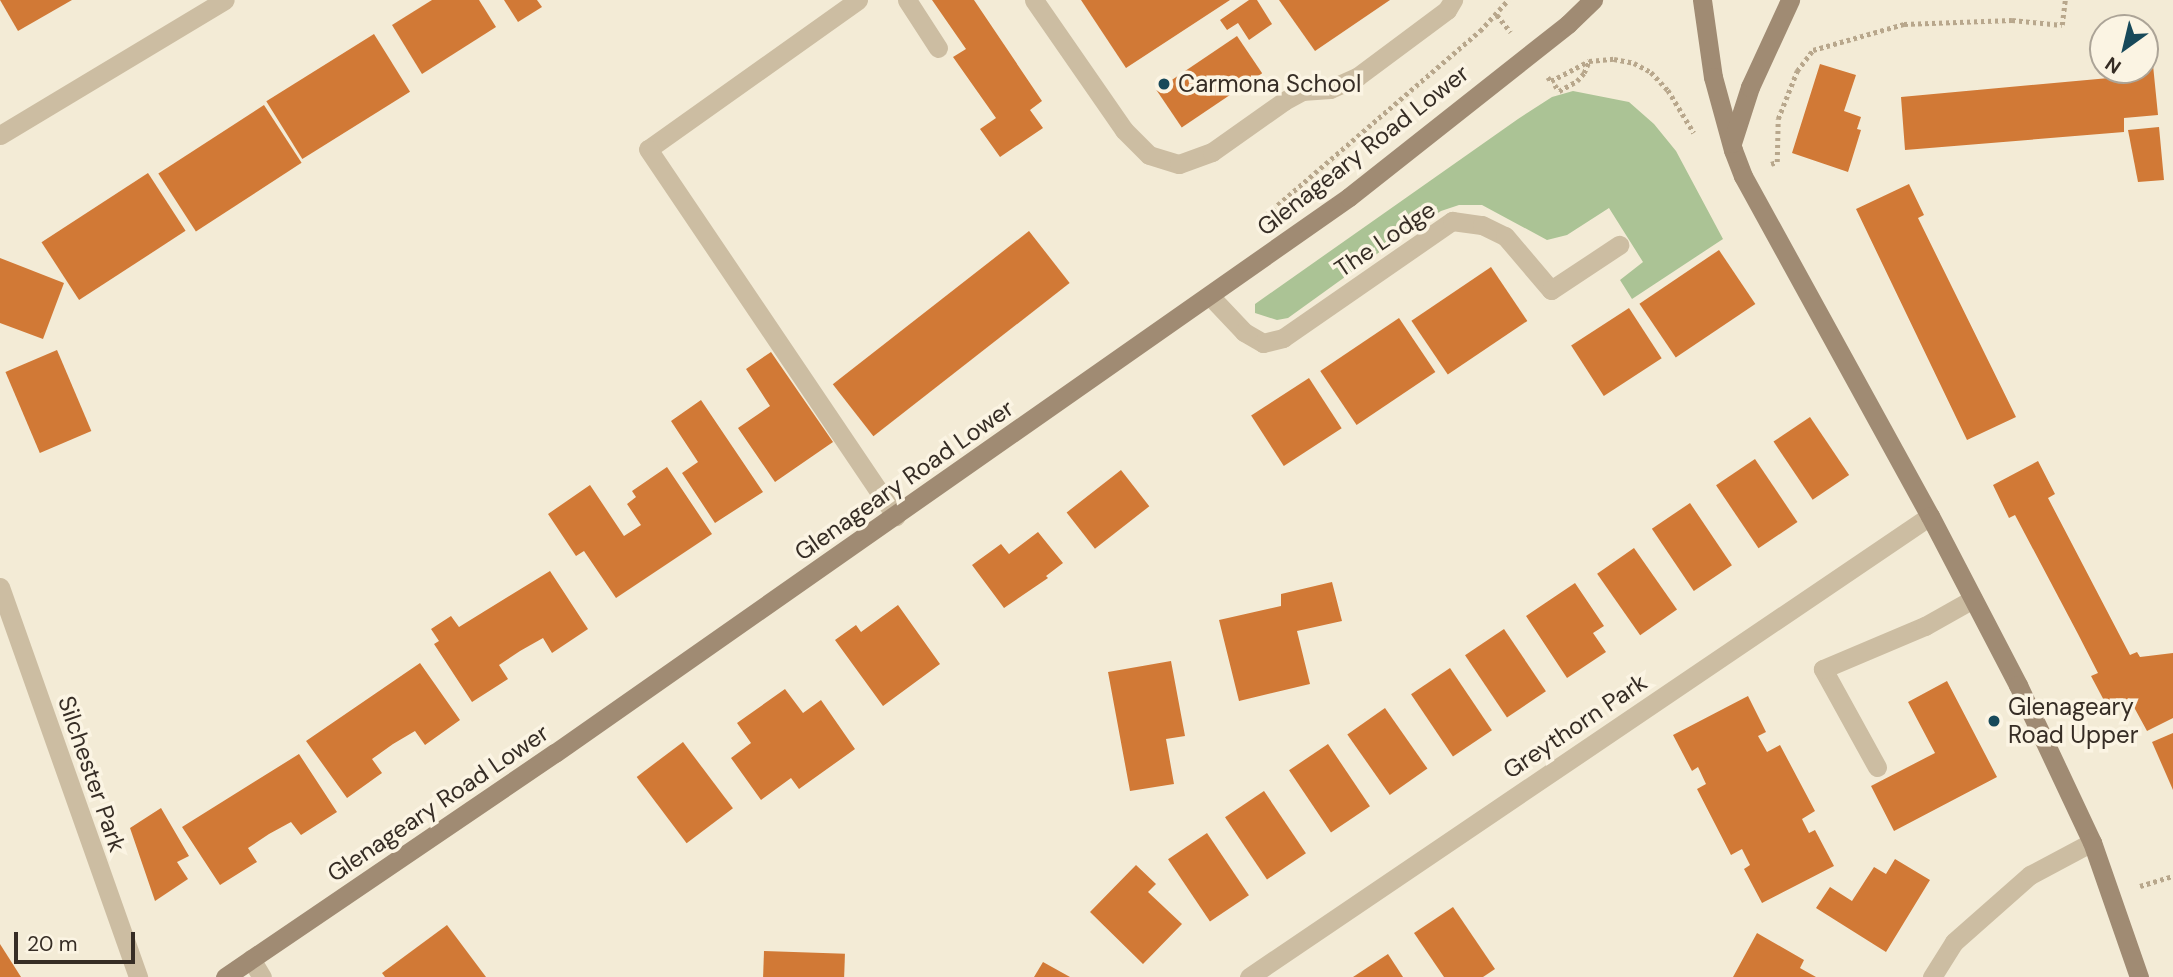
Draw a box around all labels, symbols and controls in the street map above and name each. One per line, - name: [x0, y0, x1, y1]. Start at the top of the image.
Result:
- north arrow: [2089, 14, 2159, 84]
- text: N: [2100, 51, 2126, 79]
- street label: Glenageary Road Lower: [1251, 58, 1475, 242]
- place label: Carmona School: [1178, 70, 1361, 98]
- marker: Carmona School: [1156, 76, 1172, 92]
- street label: The Lodge: [1329, 195, 1441, 283]
- street label: Glenageary Road Lower: [789, 393, 1019, 567]
- street label: Greythorn Park: [1498, 667, 1652, 785]
- street label: Silchester Park: [52, 692, 132, 856]
- place label: Glenageary Road Upper: [2008, 693, 2139, 749]
- marker: Glenageary Road Upper: [1986, 713, 2002, 729]
- street label: Glenageary Road Lower: [322, 718, 554, 888]
- scale bar: [18, 918, 138, 962]
- text: 20 m: [27, 930, 78, 958]

